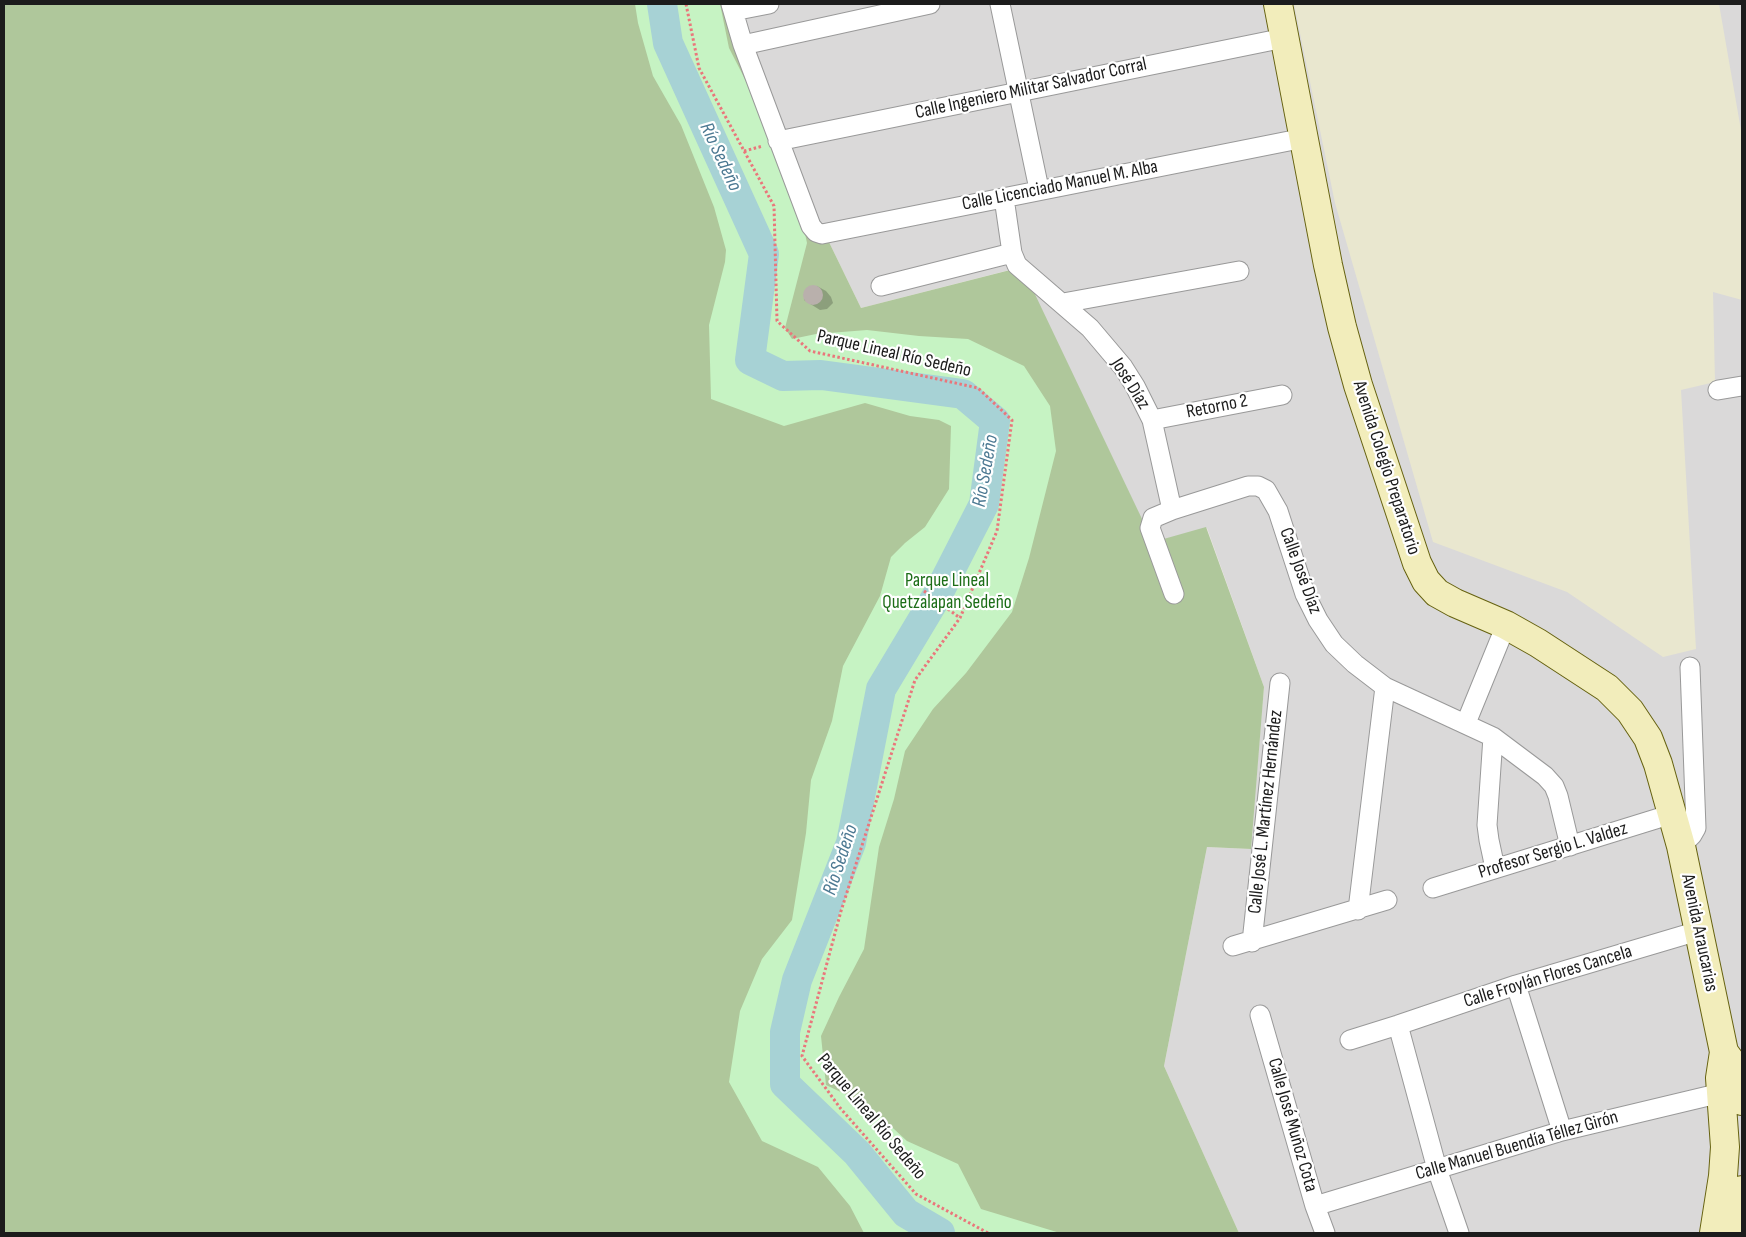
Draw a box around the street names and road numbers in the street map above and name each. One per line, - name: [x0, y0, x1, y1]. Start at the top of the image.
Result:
- street label: Calle Ingeniero Militar Salvador Corral: [913, 53, 1149, 125]
- street label: Calle Licenciado Manuel M. Alba: [960, 156, 1160, 216]
- street label: Parque Lineal Río Sedeño: [815, 325, 973, 383]
- street label: José Díaz: [1105, 354, 1155, 414]
- street label: Avenida Colegio Preparatorio: [1347, 378, 1425, 558]
- street label: Retorno 2: [1184, 390, 1250, 424]
- street label: Calle José Díaz: [1274, 525, 1326, 617]
- street label: Calle José L. Martínez Hernández: [1244, 709, 1288, 915]
- street label: Profesor Sergio L. Valdez: [1476, 818, 1630, 884]
- street label: Avenida Araucarias: [1675, 872, 1723, 994]
- street label: Calle Froylán Flores Cancela: [1461, 941, 1635, 1013]
- street label: Parque Lineal Río Sedeño: [812, 1049, 930, 1185]
- street label: Calle José Muñoz Cota: [1262, 1055, 1322, 1195]
- street label: Calle Manuel Buendía Téllez Girón: [1413, 1106, 1621, 1186]

